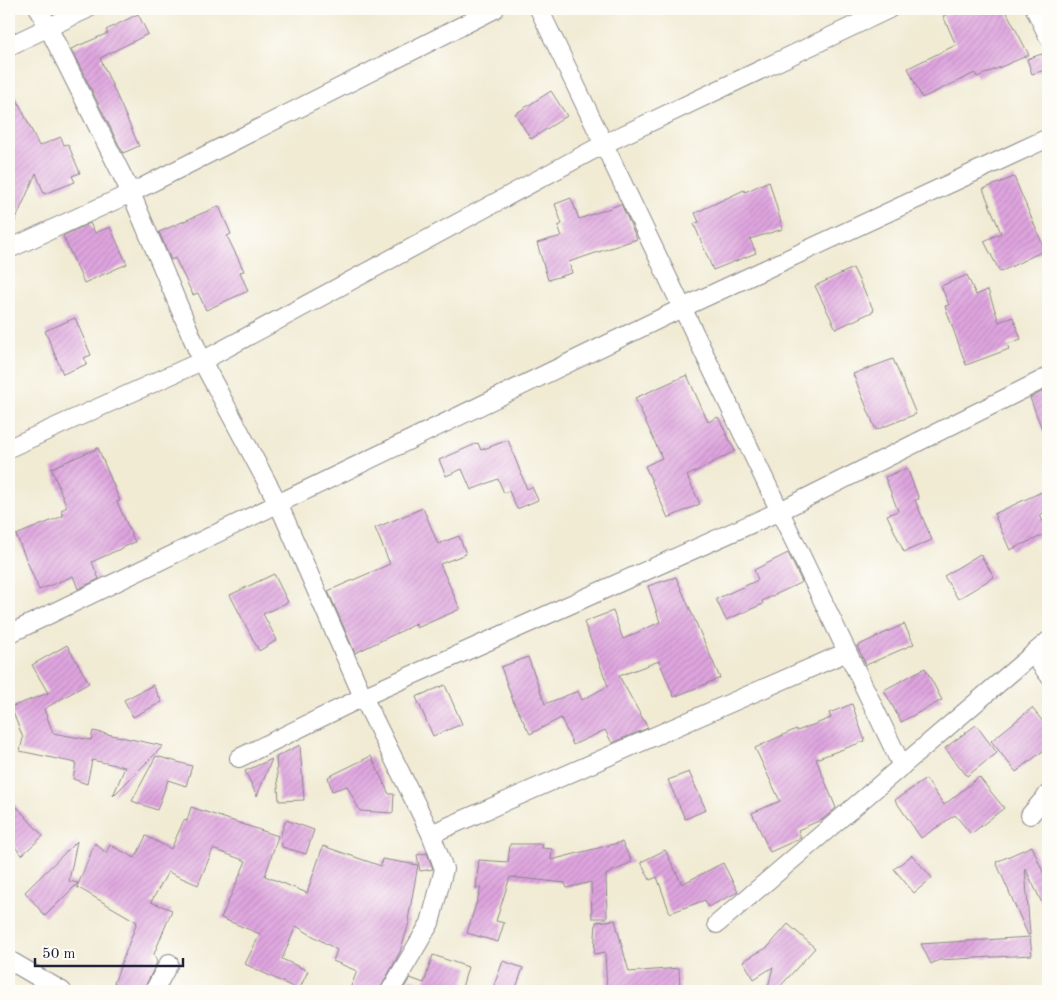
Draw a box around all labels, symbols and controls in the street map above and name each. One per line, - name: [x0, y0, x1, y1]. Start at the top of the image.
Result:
- scale bar: [35, 935, 182, 967]
- text: 50 m: [42, 947, 76, 962]

